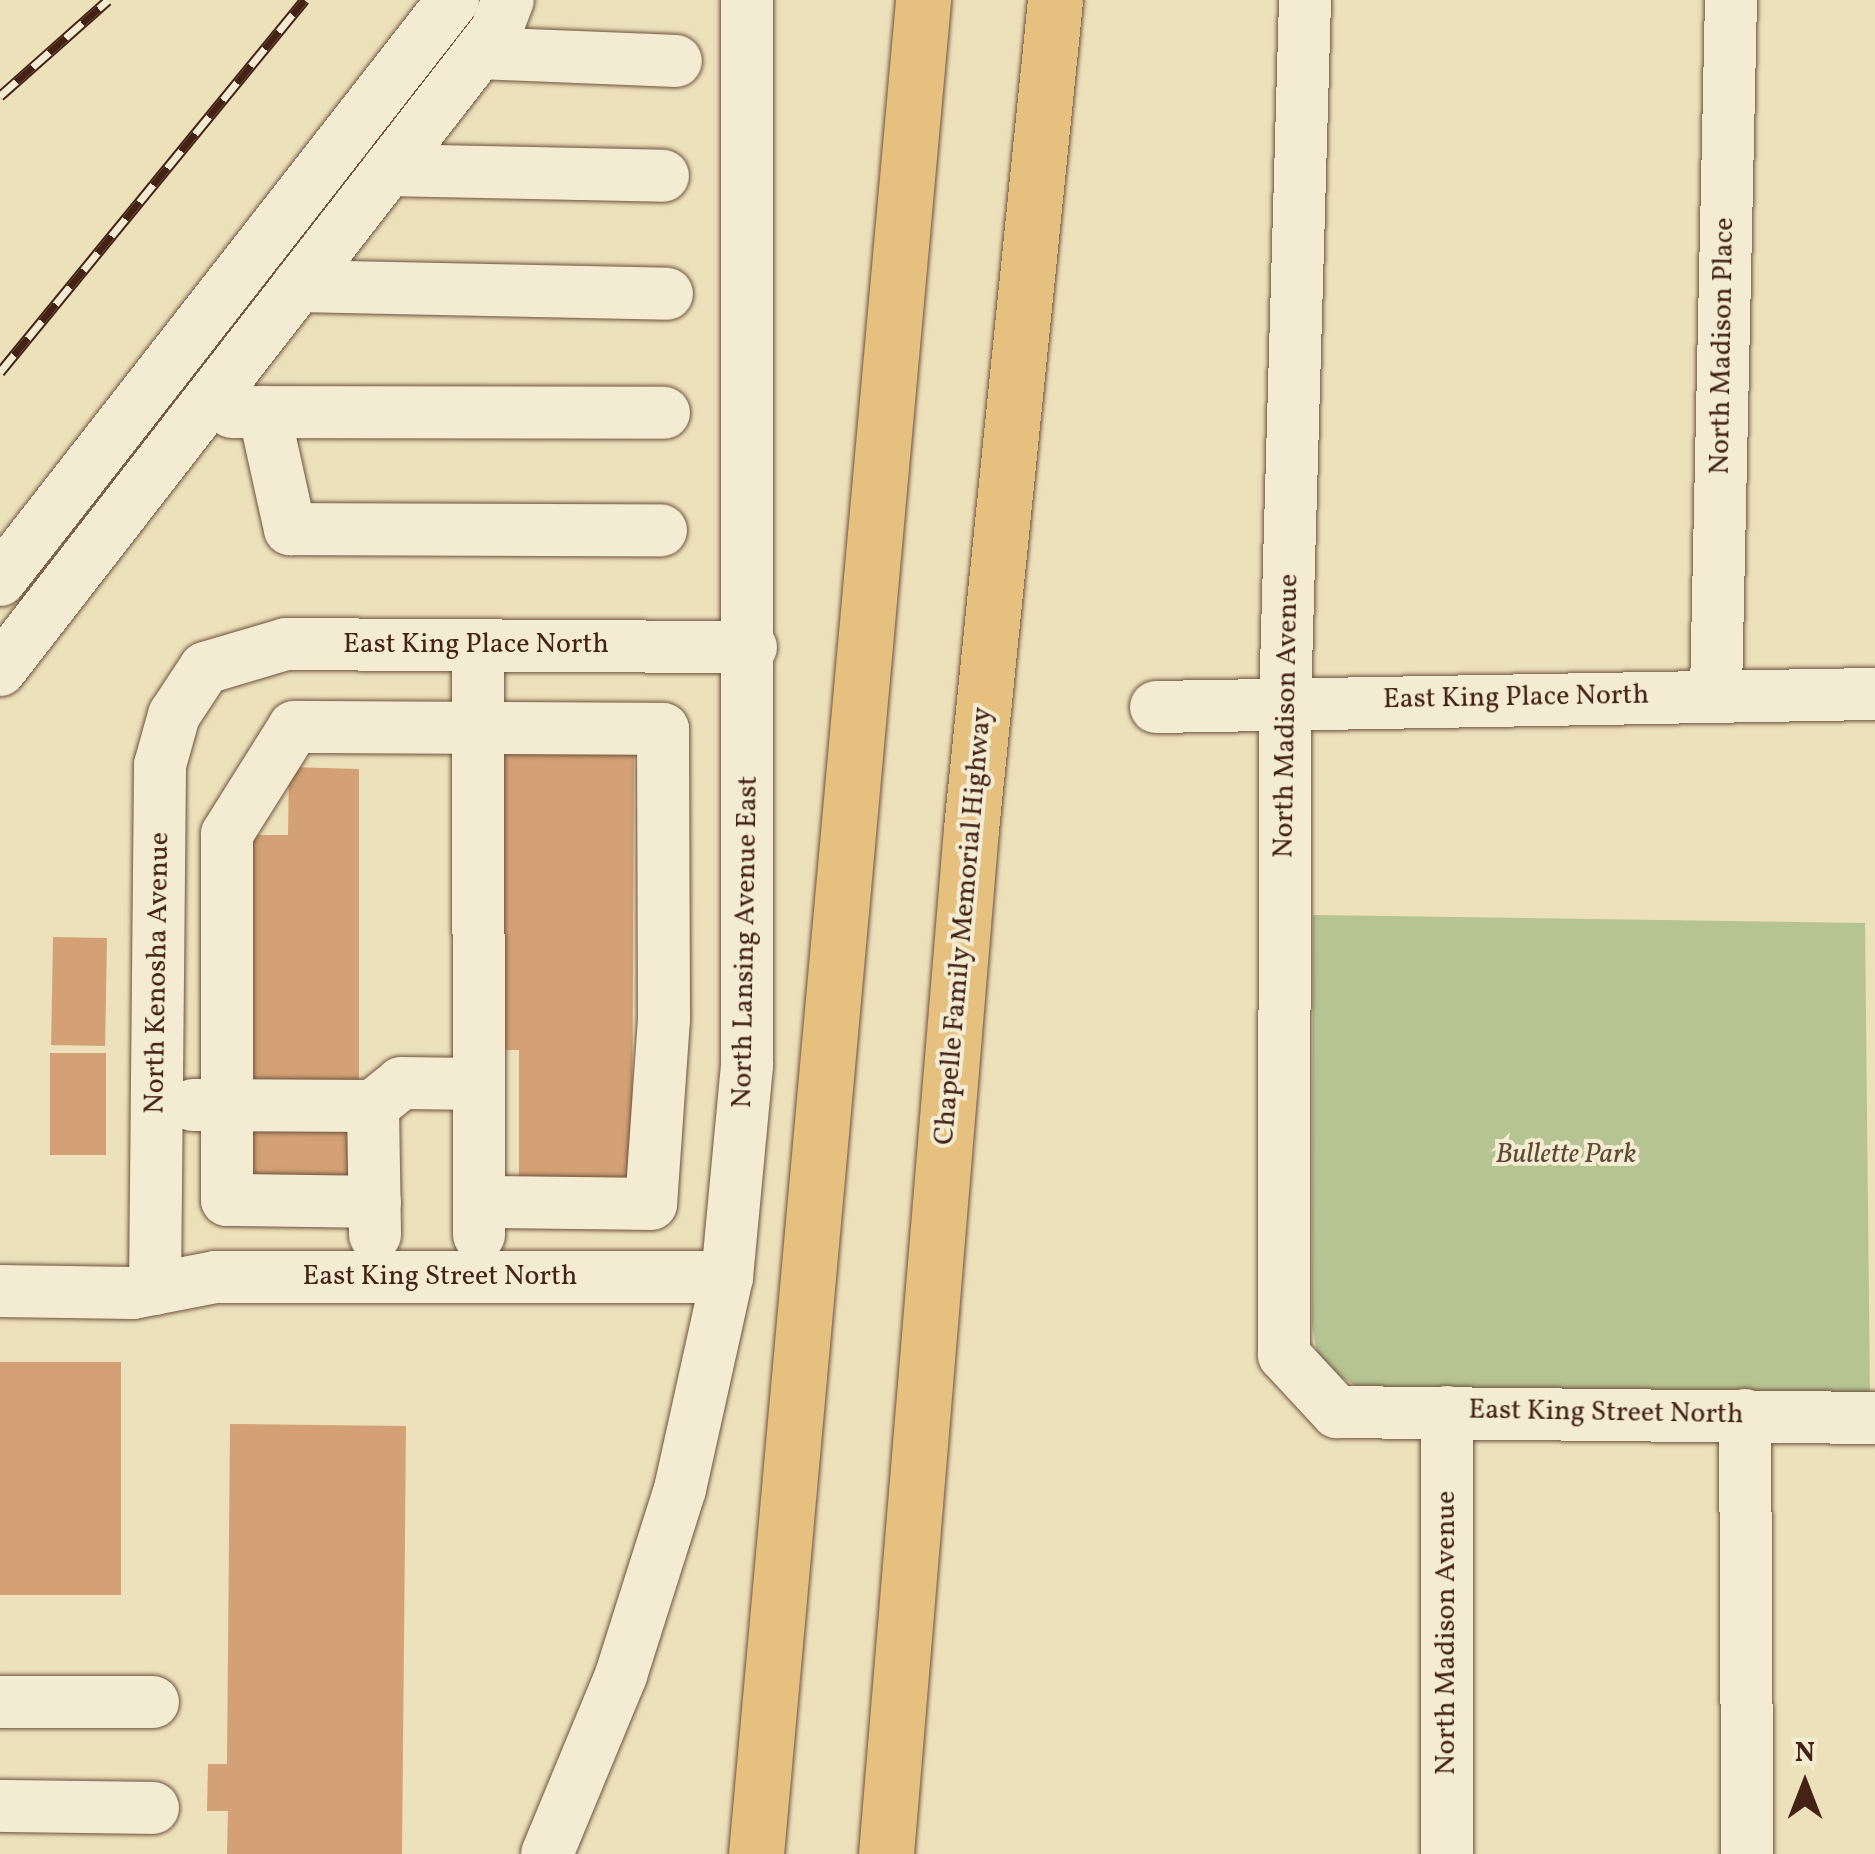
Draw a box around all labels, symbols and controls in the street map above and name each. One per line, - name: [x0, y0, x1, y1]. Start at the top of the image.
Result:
- street label: North Madison Place: [1704, 217, 1742, 475]
- street label: North Madison Avenue: [1268, 573, 1306, 859]
- street label: East King Place North: [343, 628, 609, 662]
- street label: East King Place North: [1383, 679, 1649, 717]
- street label: Chapelle Family Memorial Highway: [928, 705, 1000, 1147]
- street label: North Lansing Avenue East: [726, 775, 766, 1109]
- street label: North Kenosha Avenue: [139, 832, 177, 1114]
- park label: Bullette Park: [1495, 1138, 1637, 1172]
- street label: East King Street North: [302, 1260, 578, 1294]
- street label: East King Street North: [1468, 1394, 1744, 1432]
- street label: North Madison Avenue: [1430, 1491, 1464, 1775]
- north arrow: [1755, 1734, 1855, 1834]
- text: N: [1795, 1734, 1815, 1773]

